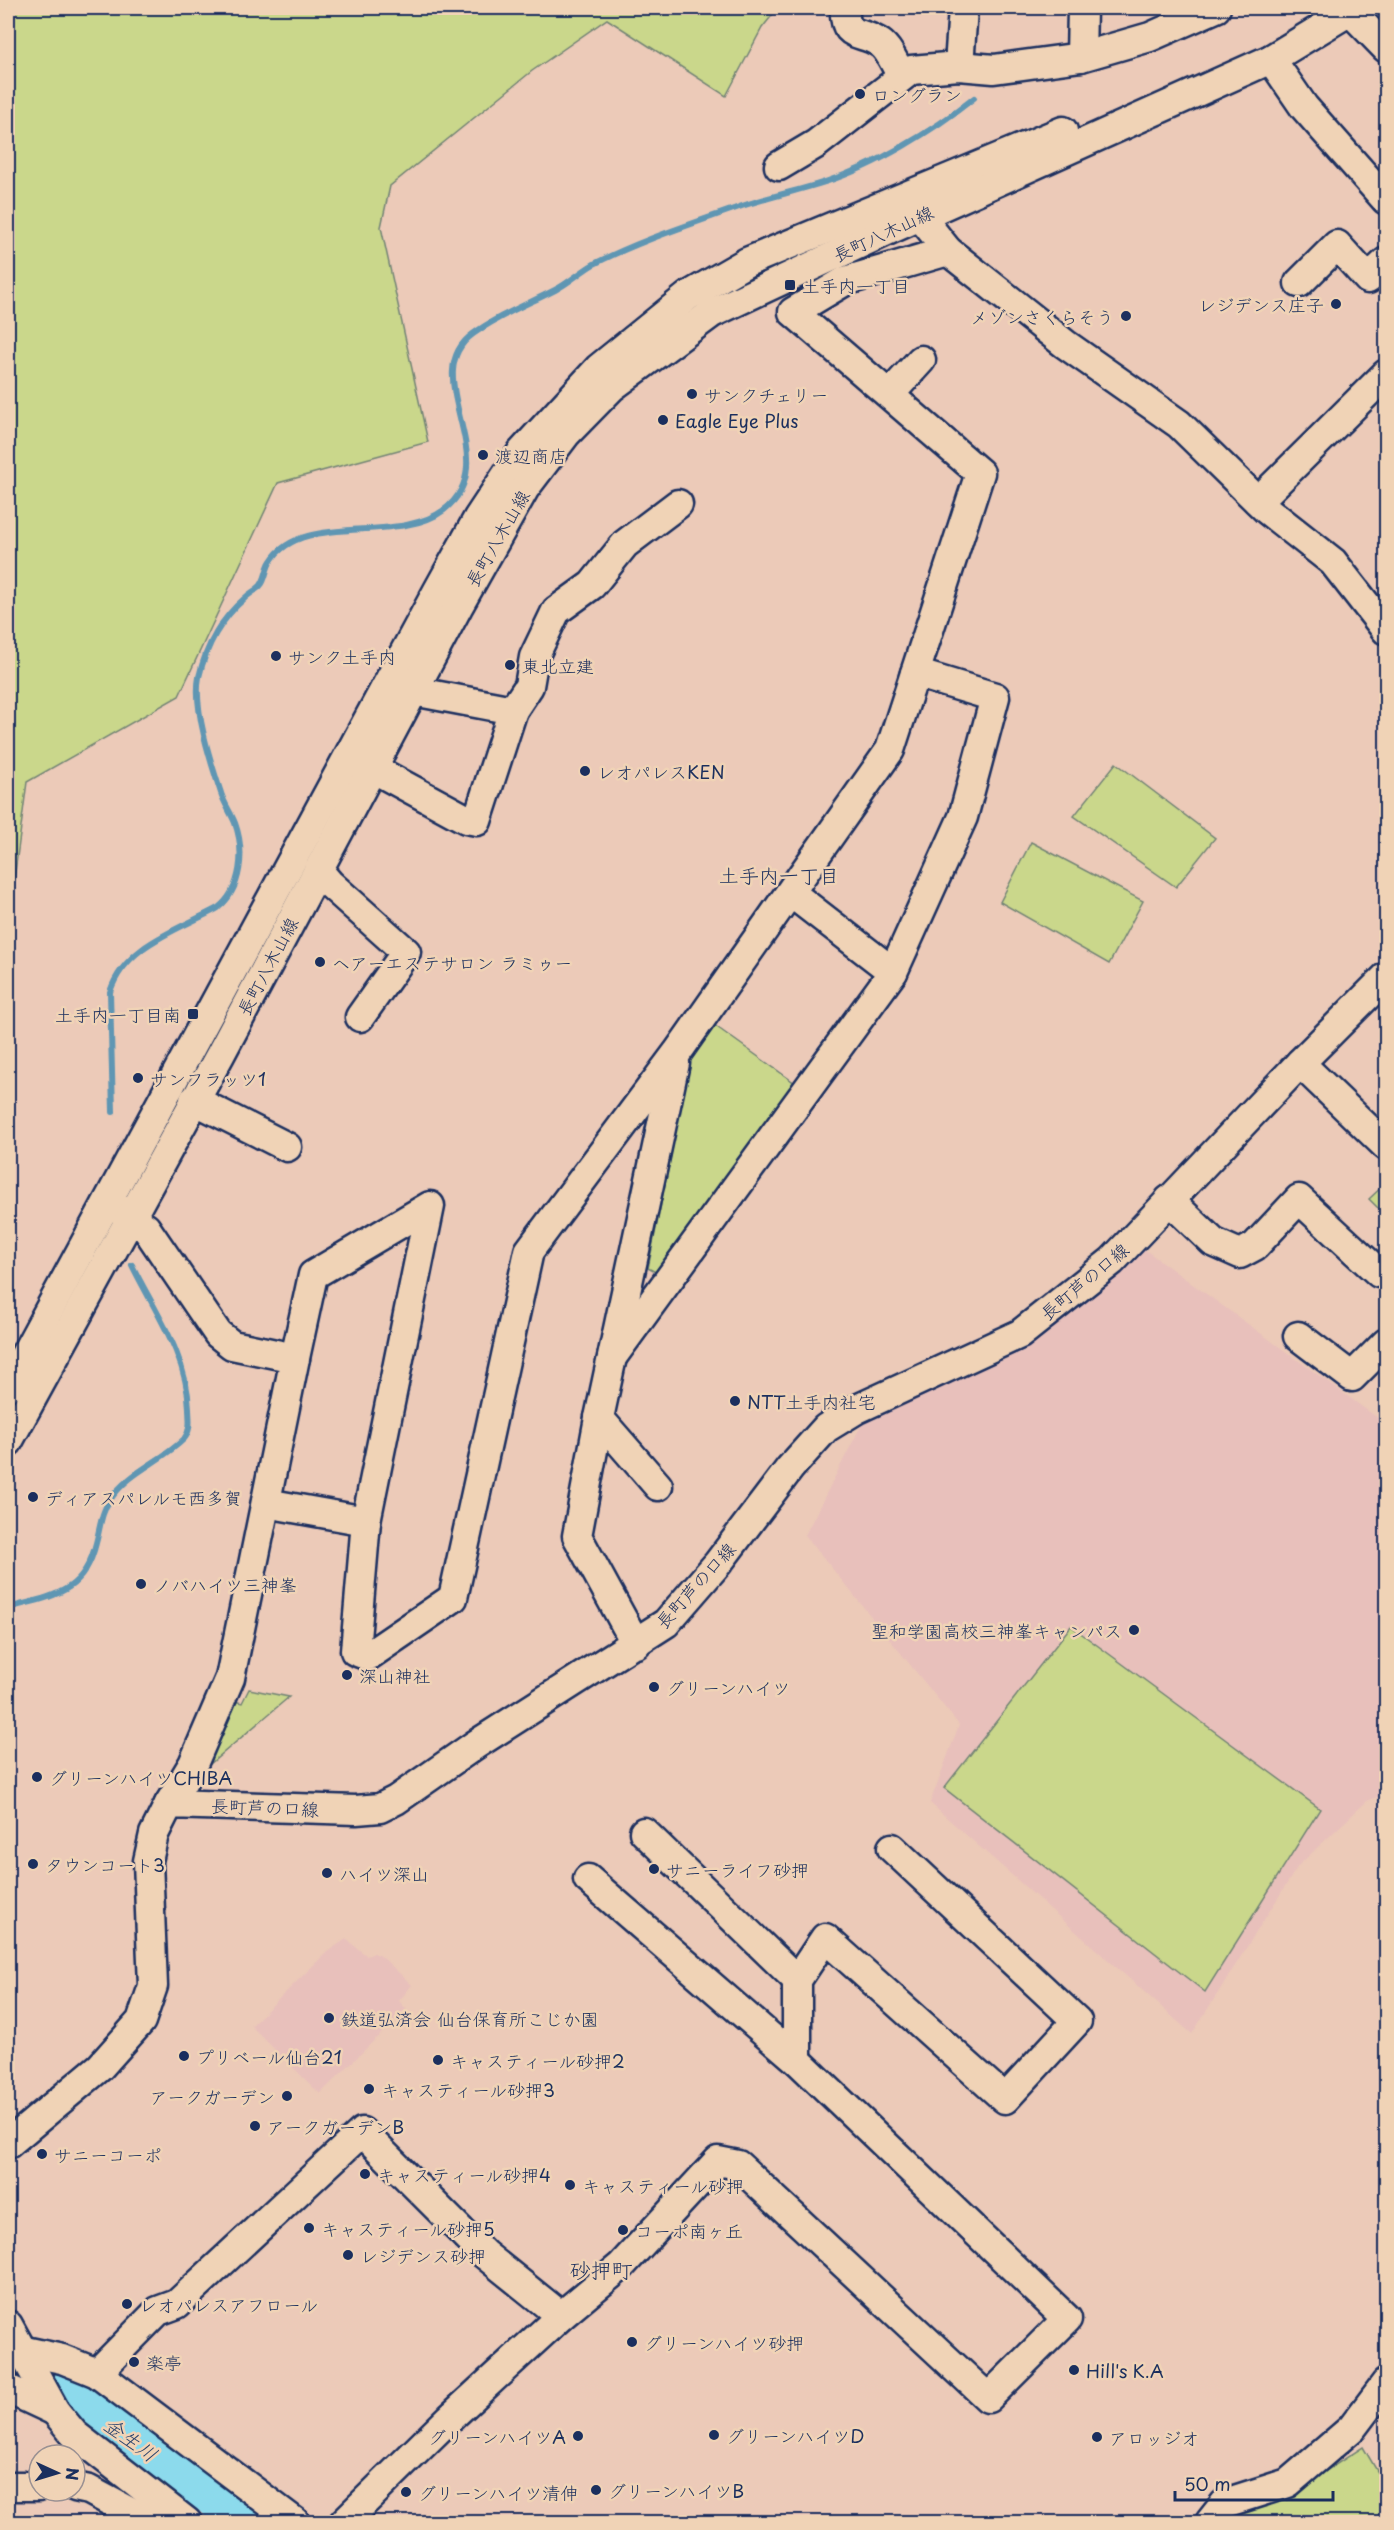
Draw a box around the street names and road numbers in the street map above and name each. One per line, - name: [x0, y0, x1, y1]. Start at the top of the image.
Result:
- street label: 長町八木山線: [828, 198, 938, 268]
- street label: 長町八木山線: [458, 484, 536, 592]
- street label: 長町八木山線: [230, 912, 304, 1020]
- street label: 長町芦の口線: [1034, 1236, 1134, 1326]
- street label: 長町芦の口線: [649, 1536, 741, 1634]
- street label: 長町芦の口線: [211, 1792, 319, 1822]

